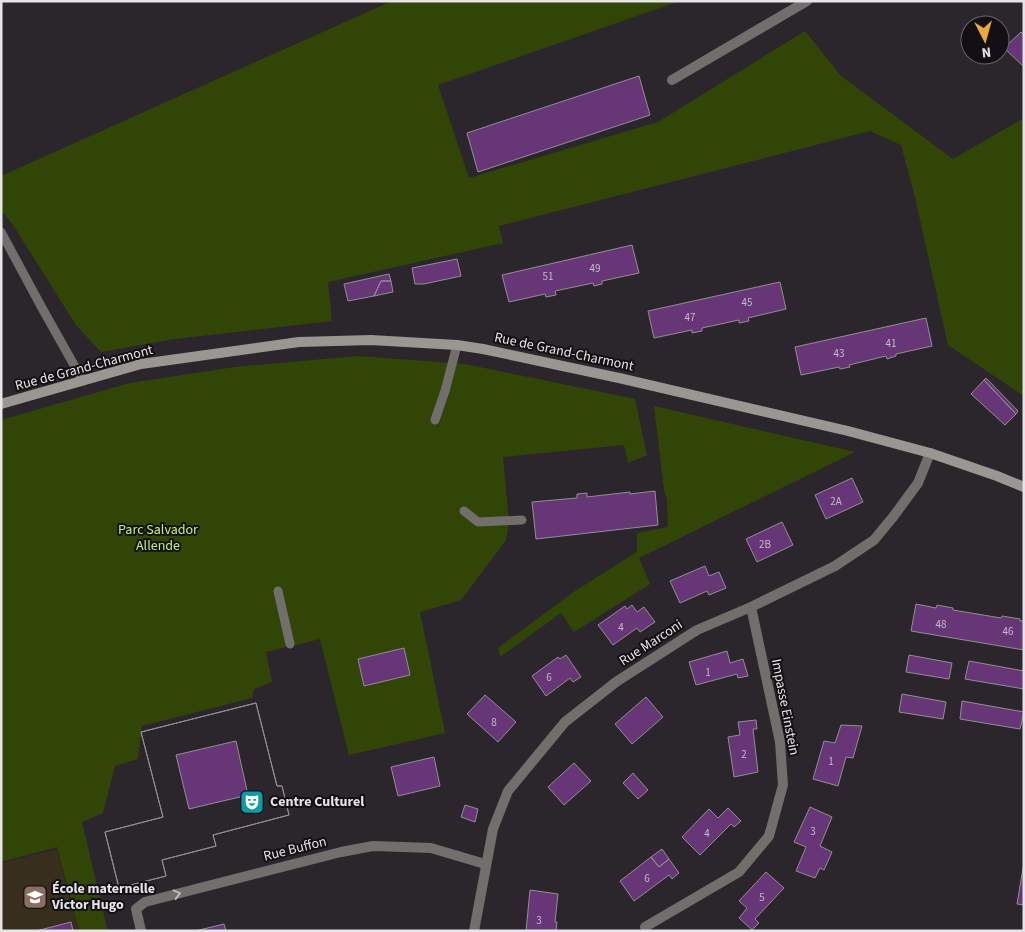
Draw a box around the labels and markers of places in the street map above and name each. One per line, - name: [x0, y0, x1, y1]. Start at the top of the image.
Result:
- theatre icon: Centre Culturel: [239, 789, 265, 815]
- place label: Centre Culturel: [270, 792, 364, 812]
- place label: École maternelle Victor Hugo: [51, 879, 155, 915]
- school or university icon: École maternelle Victor Hugo: [22, 884, 48, 910]

